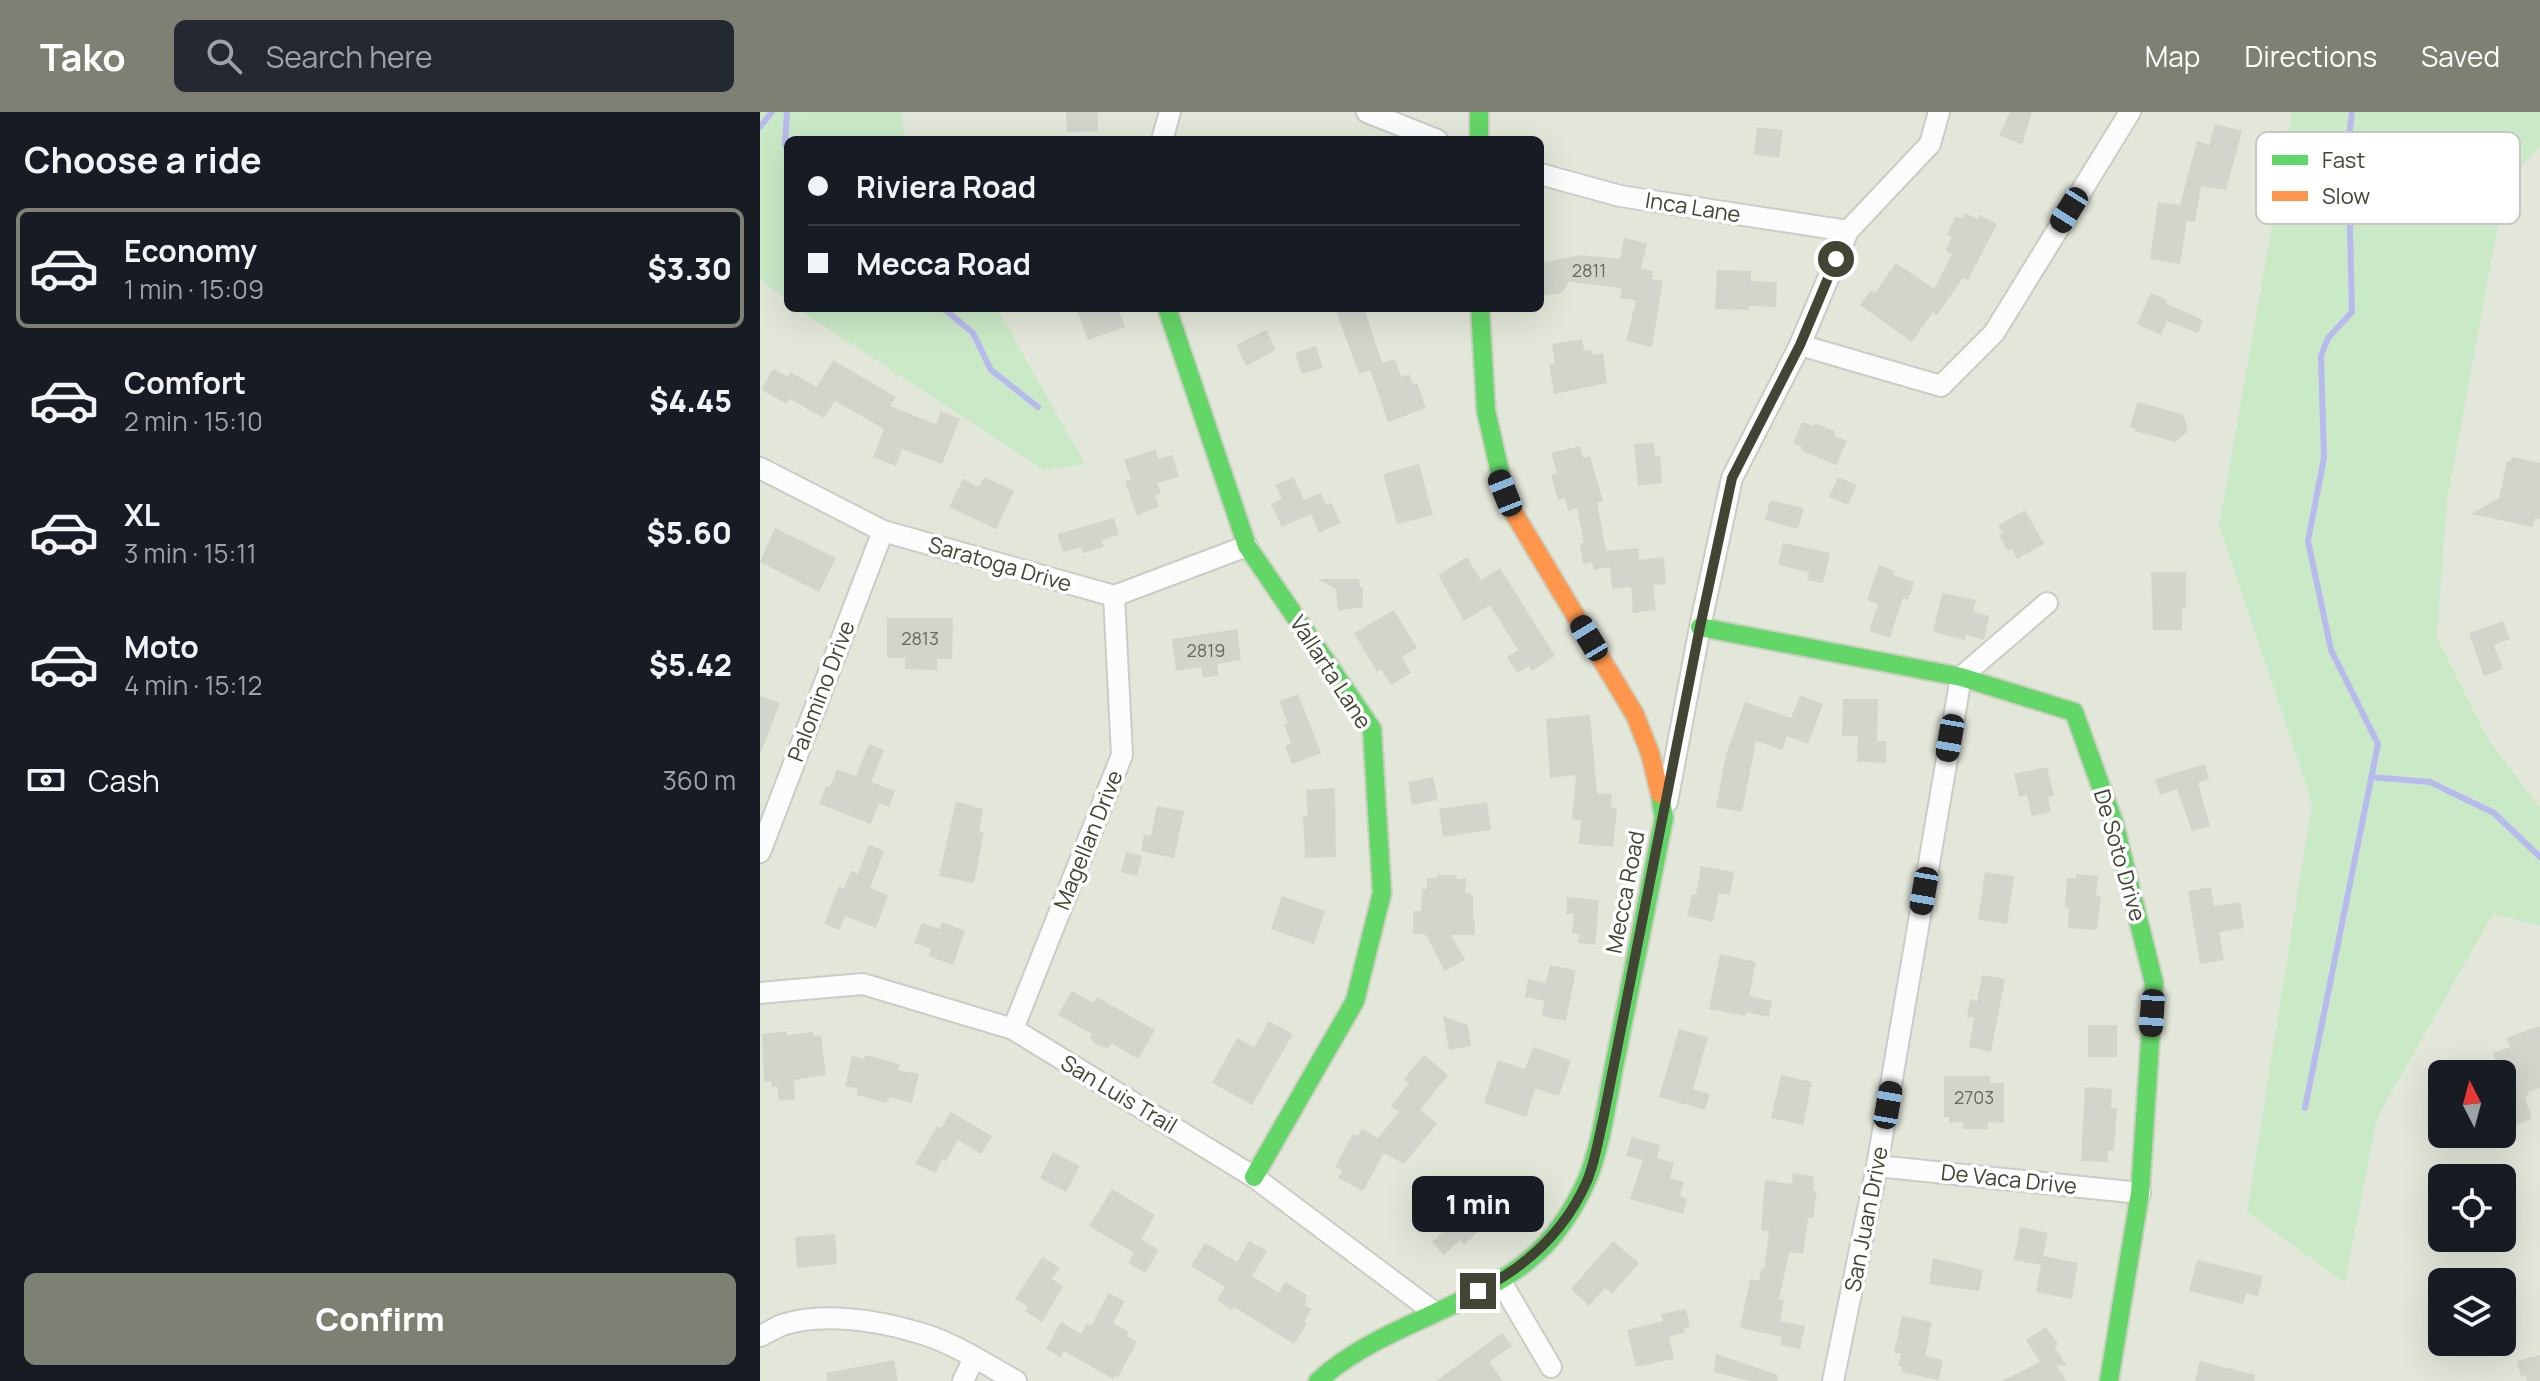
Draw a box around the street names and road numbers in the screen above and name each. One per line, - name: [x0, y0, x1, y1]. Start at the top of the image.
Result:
- street label: Inca Lane: [1643, 185, 1743, 229]
- street label: Saratoga Drive: [925, 529, 1075, 599]
- street label: Vallarta Lane: [1283, 609, 1379, 735]
- street label: Palomino Drive: [780, 616, 862, 766]
- street label: Magellan Drive: [1046, 766, 1130, 914]
- street label: De Soto Drive: [2087, 786, 2153, 925]
- street label: Mecca Road: [1598, 828, 1652, 956]
- street label: San Luis Trail: [1055, 1047, 1183, 1141]
- street label: San Juan Drive: [1837, 1144, 1895, 1294]
- street label: De Vaca Drive: [1939, 1157, 2079, 1201]

